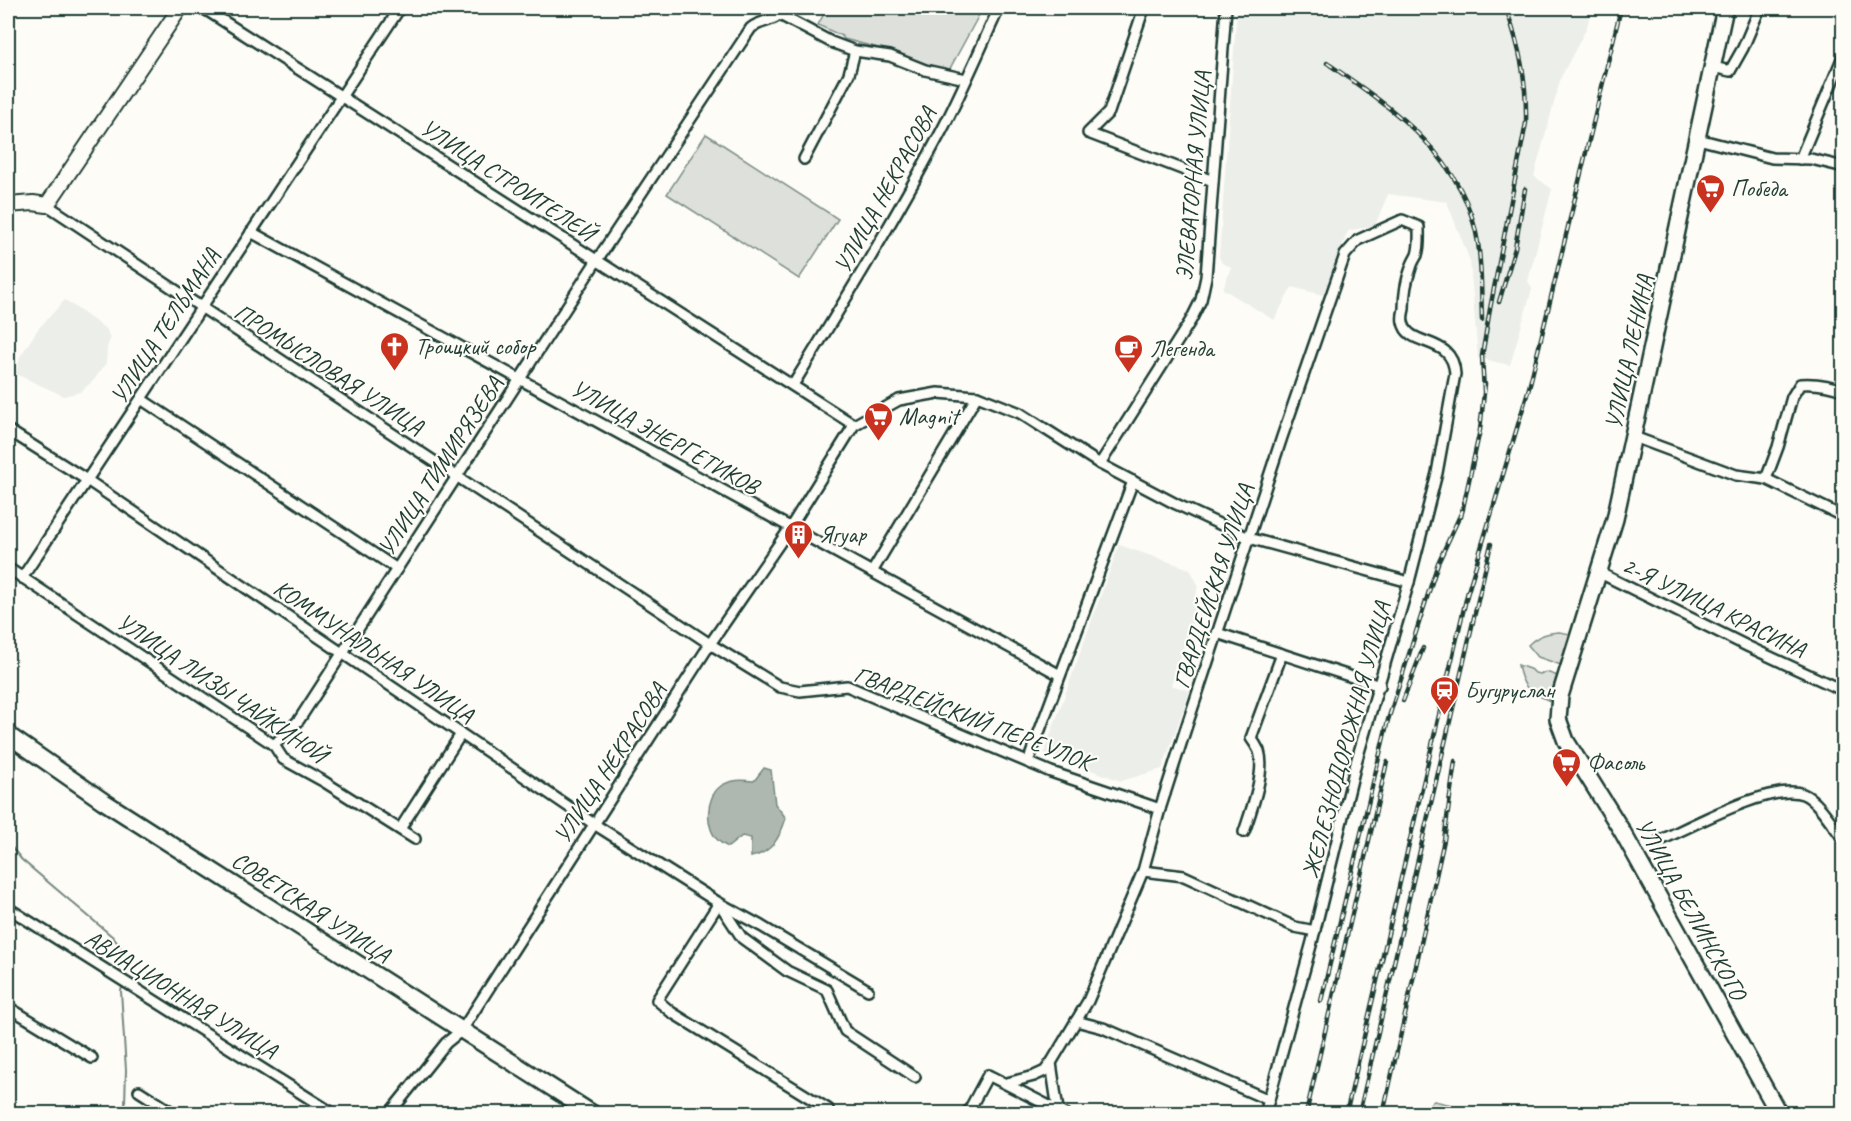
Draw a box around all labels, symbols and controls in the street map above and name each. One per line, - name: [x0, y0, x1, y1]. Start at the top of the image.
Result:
- street label: ЭЛЕВАТОРНАЯ УЛИЦА: [1169, 69, 1217, 282]
- street label: УЛИЦА НЕКРАСОВА: [827, 101, 943, 278]
- street label: УЛИЦА СТРОИТЕЛЕЙ: [415, 112, 604, 250]
- supermarket icon: Победа: [1694, 172, 1726, 214]
- place label: Победа: [1731, 173, 1789, 203]
- street label: УЛИЦА ТЕЛЬМАНА: [104, 242, 227, 409]
- street label: УЛИЦА ЛЕНИНА: [1598, 271, 1660, 432]
- street label: ПРОМЫСЛОВАЯ УЛИЦА: [229, 297, 430, 442]
- church icon: Троицкий собор: [378, 330, 410, 372]
- place label: Троицкий собор: [415, 331, 537, 361]
- cafe icon: Легенда: [1113, 332, 1145, 374]
- place label: Легенда: [1150, 333, 1216, 363]
- street label: УЛИЦА ТИМИРЯЗЕВА: [371, 370, 510, 561]
- street label: УЛИЦА ЭНЕРГЕТИКОВ: [566, 373, 766, 502]
- supermarket icon: Magnit: [862, 400, 894, 442]
- place label: Magnit: [899, 401, 962, 431]
- street label: ГВАРДЕЙСКАЯ УЛИЦА: [1166, 479, 1260, 692]
- building icon: Ягуар: [782, 518, 814, 560]
- place label: Ягуар: [819, 519, 868, 549]
- street label: 2-Я УЛИЦА КРАСИНА: [1618, 550, 1811, 665]
- street label: КОММУНАЛЬНАЯ УЛИЦА: [268, 573, 481, 730]
- street label: ЖЕЛЕЗНОДОРОЖНАЯ УЛИЦА: [1295, 598, 1398, 881]
- street label: УЛИЦА ЛИЗЫ ЧАЙКИНОЙ: [111, 607, 336, 772]
- street label: ГВАРДЕЙСКИЙ ПЕРЕУЛОК: [850, 659, 1101, 779]
- station icon: Бугуруслан: [1428, 674, 1460, 716]
- place label: Бугуруслан: [1465, 675, 1556, 705]
- street label: УЛИЦА НЕКРАСОВА: [547, 676, 673, 849]
- supermarket icon: Фасоль: [1550, 746, 1582, 788]
- place label: Фасоль: [1587, 747, 1646, 777]
- street label: УЛИЦА БЕЛИНСКОГО: [1629, 813, 1755, 1008]
- street label: СОВЕТСКАЯ УЛИЦА: [226, 845, 397, 970]
- street label: АВИАЦИОННАЯ УЛИЦА: [79, 923, 283, 1066]

